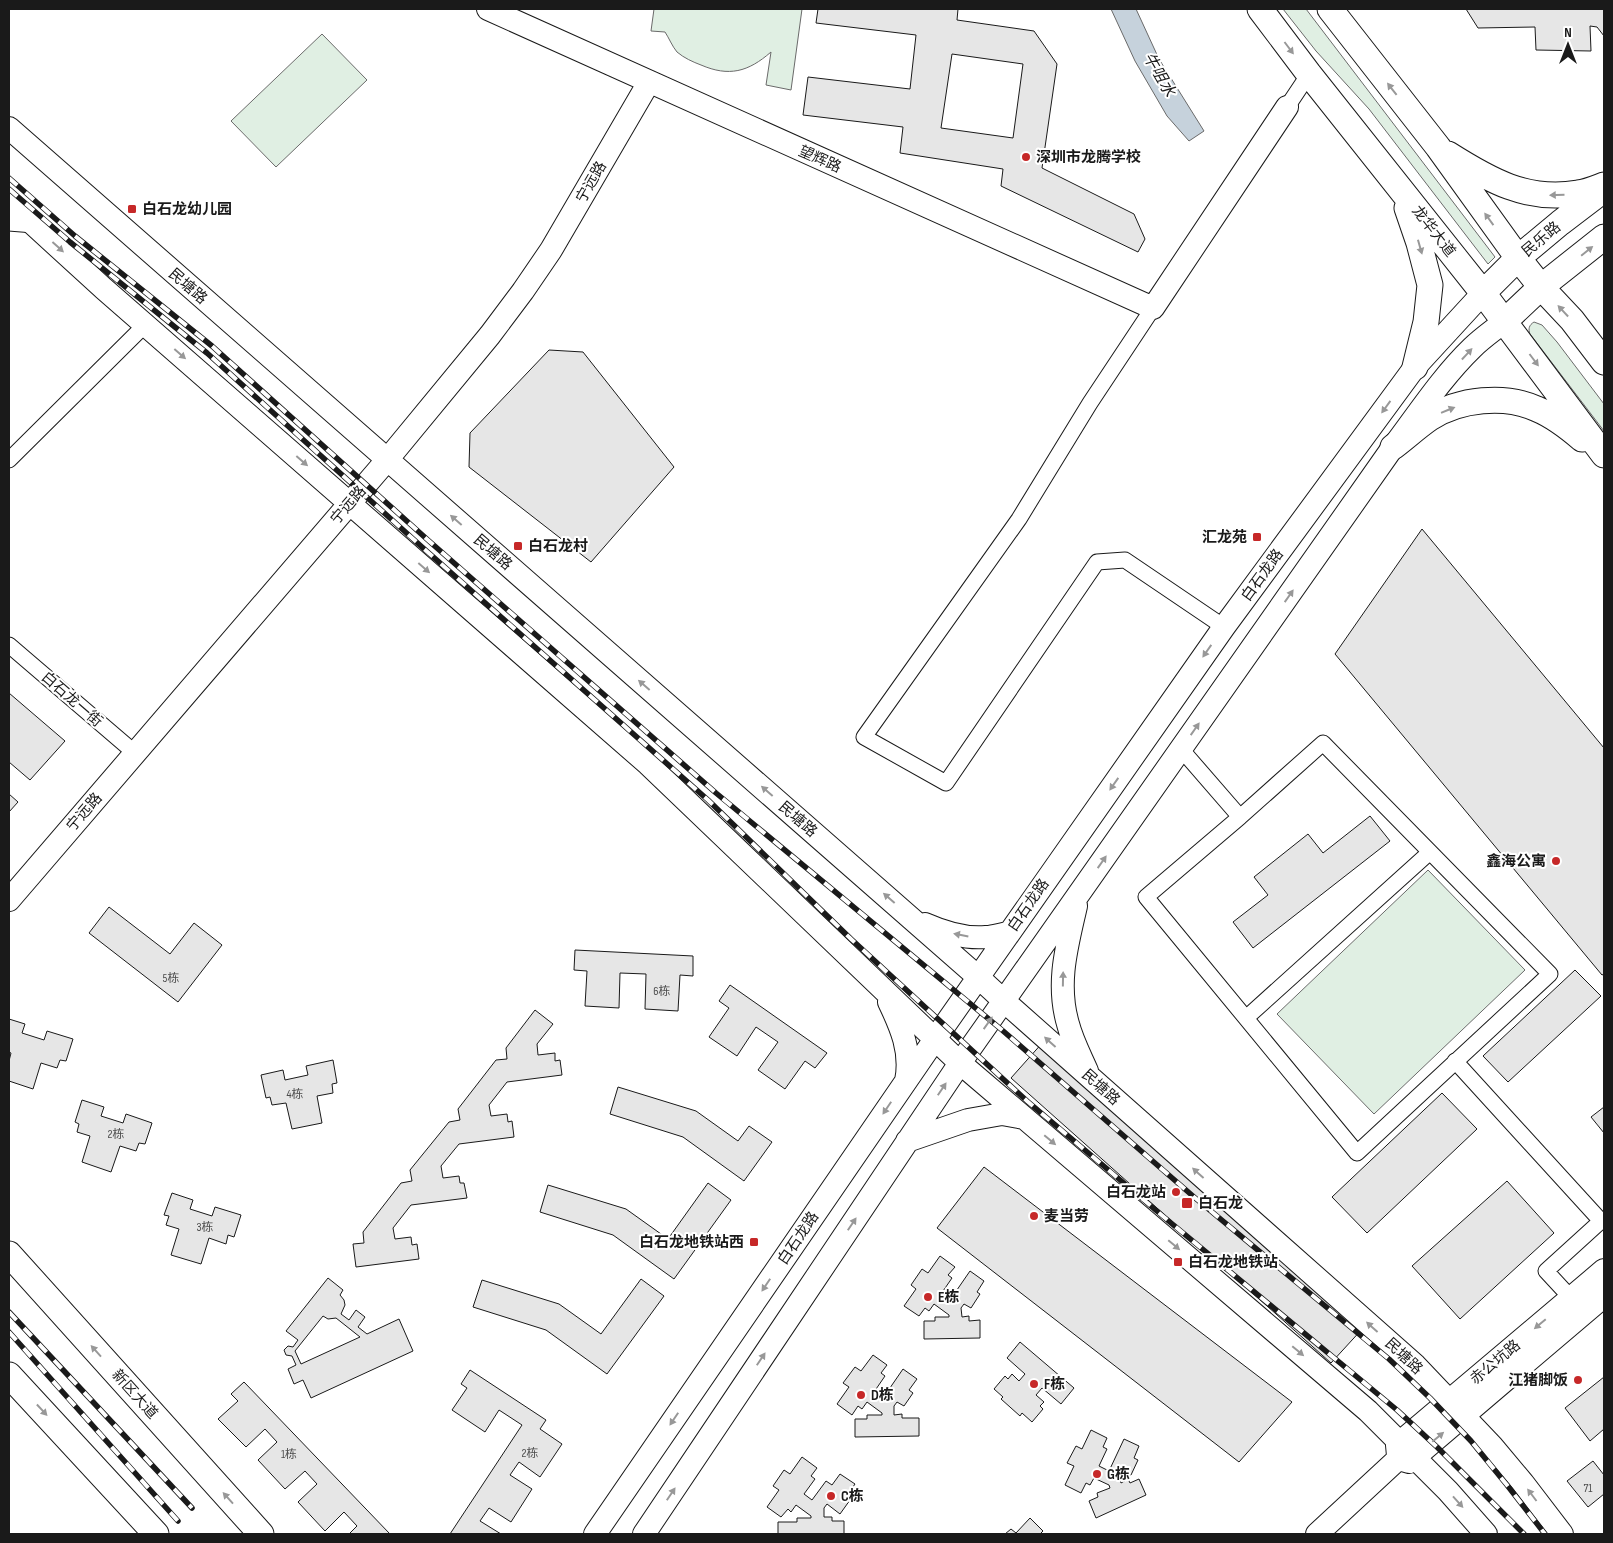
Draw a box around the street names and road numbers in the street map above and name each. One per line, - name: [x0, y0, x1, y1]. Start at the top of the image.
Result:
- street label: 望辉路: [795, 142, 844, 177]
- street label: 宁远路: [572, 158, 611, 206]
- street label: 龙华大道: [1408, 202, 1460, 261]
- street label: 民乐路: [1518, 218, 1565, 261]
- street label: 民塘路: [164, 264, 211, 308]
- street label: 宁远路: [326, 482, 370, 529]
- street label: 民塘路: [469, 530, 516, 574]
- street label: 白石龙路: [1237, 545, 1288, 605]
- street label: 白石龙一街: [37, 668, 106, 731]
- street label: 宁远路: [62, 789, 106, 836]
- street label: 民塘路: [774, 797, 821, 841]
- street label: 白石龙路: [1003, 875, 1053, 935]
- street label: 民塘路: [1078, 1065, 1124, 1109]
- street label: 白石龙路: [774, 1208, 823, 1268]
- street label: 民塘路: [1381, 1334, 1427, 1379]
- street label: 赤公坑路: [1466, 1336, 1524, 1389]
- street label: 新区大道: [107, 1366, 162, 1423]

